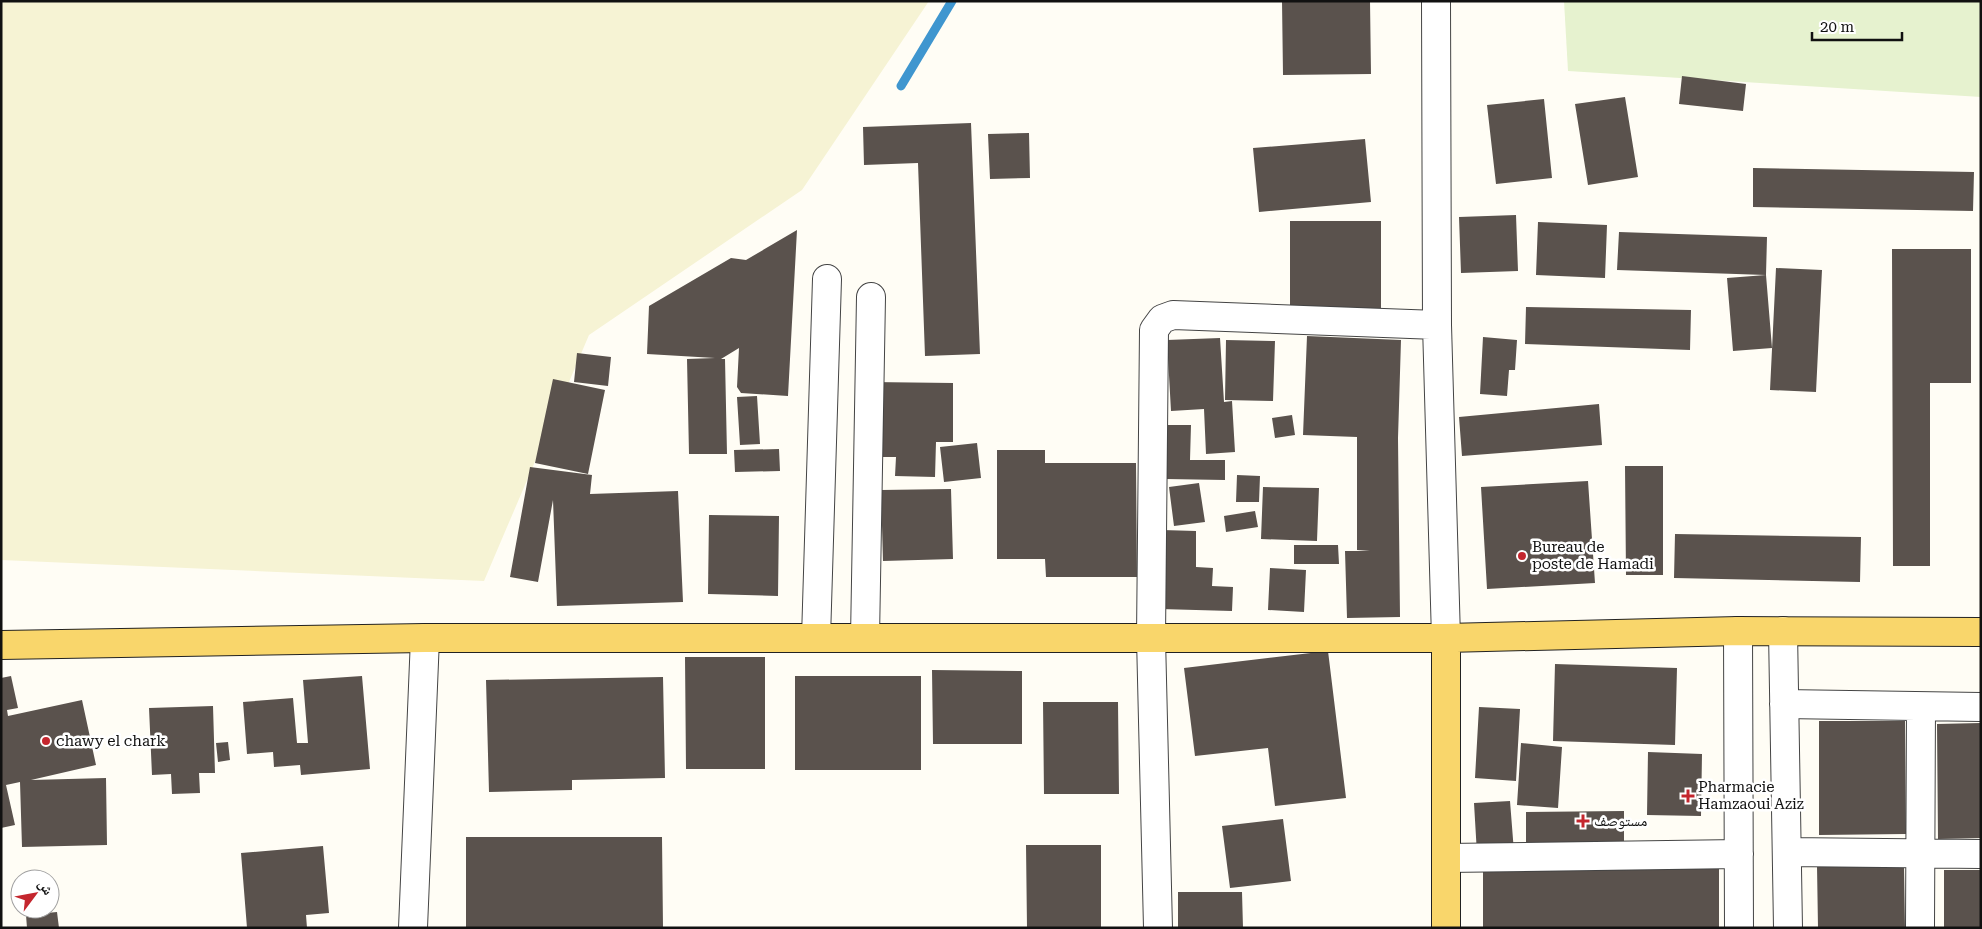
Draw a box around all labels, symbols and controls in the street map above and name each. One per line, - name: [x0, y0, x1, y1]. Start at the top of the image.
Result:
- scale bar: [1812, 10, 1902, 42]
- text: 20 m: [1820, 18, 1855, 36]
- place label: Bureau de poste de Hamadi: [1532, 538, 1654, 573]
- marker: Bureau de poste de Hamadi: [1516, 550, 1528, 562]
- place label: chawy el chark: [56, 732, 166, 750]
- marker: chawy el chark: [40, 735, 52, 747]
- place label: Pharmacie Hamzaoui Aziz: [1698, 778, 1804, 813]
- marker: Pharmacie Hamzaoui Aziz: [1682, 790, 1694, 802]
- place label: مستوصف: [1594, 812, 1647, 830]
- marker: مستوصف: [1576, 814, 1590, 828]
- north arrow: [10, 869, 60, 919]
- text: ش: [34, 877, 57, 898]

